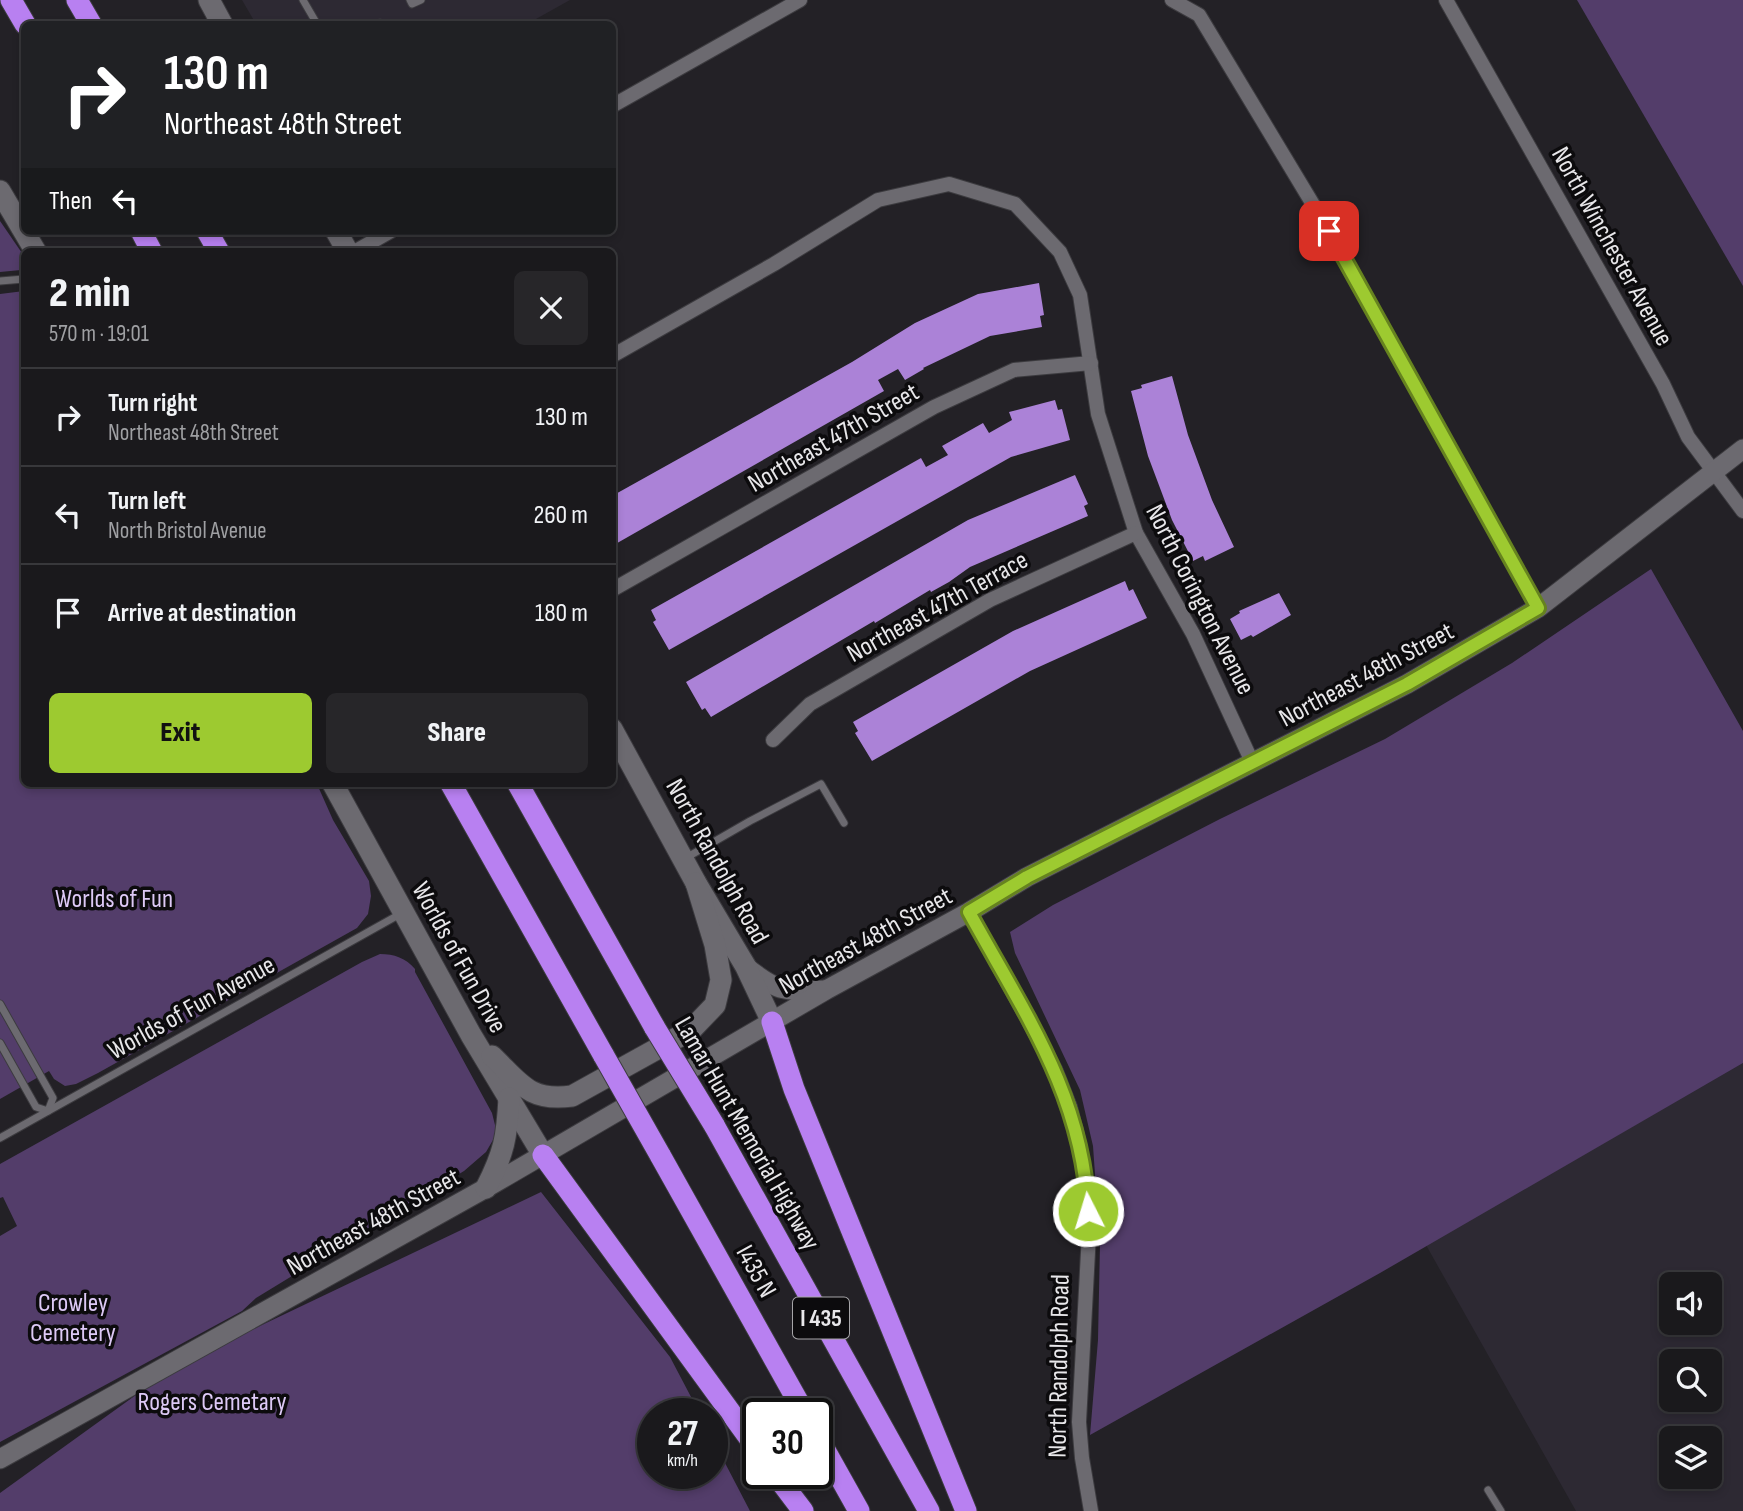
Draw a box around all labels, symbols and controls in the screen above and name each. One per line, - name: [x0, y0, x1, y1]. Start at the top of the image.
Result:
- text: 130 m: [164, 45, 269, 104]
- icon: right: [49, 49, 140, 140]
- text: Northeast 48th Street: [164, 105, 402, 144]
- street label: North Winchester Avenue: [1544, 142, 1679, 352]
- icon: left: [106, 182, 144, 220]
- text: Then: [49, 186, 92, 217]
- pin: [1299, 201, 1359, 261]
- icon: arrive: [1310, 212, 1348, 250]
- text: 2 min: [49, 268, 130, 319]
- button: close: [514, 271, 588, 345]
- text: 570 m · 19:01: [49, 320, 149, 348]
- street label: Northeast 47th Street: [743, 377, 925, 500]
- text: Turn right: [108, 388, 197, 419]
- icon: right: [49, 398, 87, 436]
- text: 130 m: [536, 402, 588, 433]
- text: Northeast 48th Street: [108, 419, 279, 447]
- text: Turn left: [108, 486, 186, 517]
- icon: left: [49, 496, 87, 534]
- street label: North Corington Avenue: [1138, 499, 1261, 700]
- text: 260 m: [533, 500, 588, 531]
- text: North Bristol Avenue: [108, 517, 267, 545]
- street label: Northeast 47th Terrace: [842, 545, 1033, 670]
- icon: arrive: [49, 594, 87, 632]
- text: Arrive at destination: [108, 598, 296, 629]
- text: 180 m: [535, 598, 588, 629]
- street label: Northeast 48th Street: [1274, 616, 1459, 734]
- button: Exit: [49, 693, 312, 773]
- button: Share: [326, 693, 588, 773]
- street label: North Randolph Road: [659, 774, 775, 950]
- street label: Worlds of Fun Drive: [405, 877, 513, 1039]
- street label: Northeast 48th Street: [774, 881, 958, 1002]
- park label: Worlds of Fun: [55, 884, 173, 915]
- street label: Worlds of Fun Avenue: [103, 950, 280, 1067]
- street label: Lamar Hunt Memorial Highway: [667, 1012, 826, 1256]
- street label: Northeast 48th Street: [282, 1162, 466, 1283]
- position arrow: [1051, 1174, 1125, 1248]
- street label: I435 N: [729, 1240, 783, 1303]
- map controls: [1659, 1272, 1722, 1489]
- button: sound: [1659, 1272, 1722, 1335]
- street label: North Randolph Road: [1042, 1274, 1077, 1458]
- park label: Crowley Cemetery: [30, 1288, 116, 1349]
- road number: I 435: [793, 1298, 849, 1338]
- button: search: [1659, 1349, 1722, 1412]
- park label: Rogers Cemetary: [137, 1387, 287, 1418]
- speed limit sign: 30: [742, 1398, 833, 1489]
- text: 27: [667, 1413, 698, 1456]
- button: layers: [1659, 1426, 1722, 1489]
- text: km/h: [667, 1450, 698, 1471]

